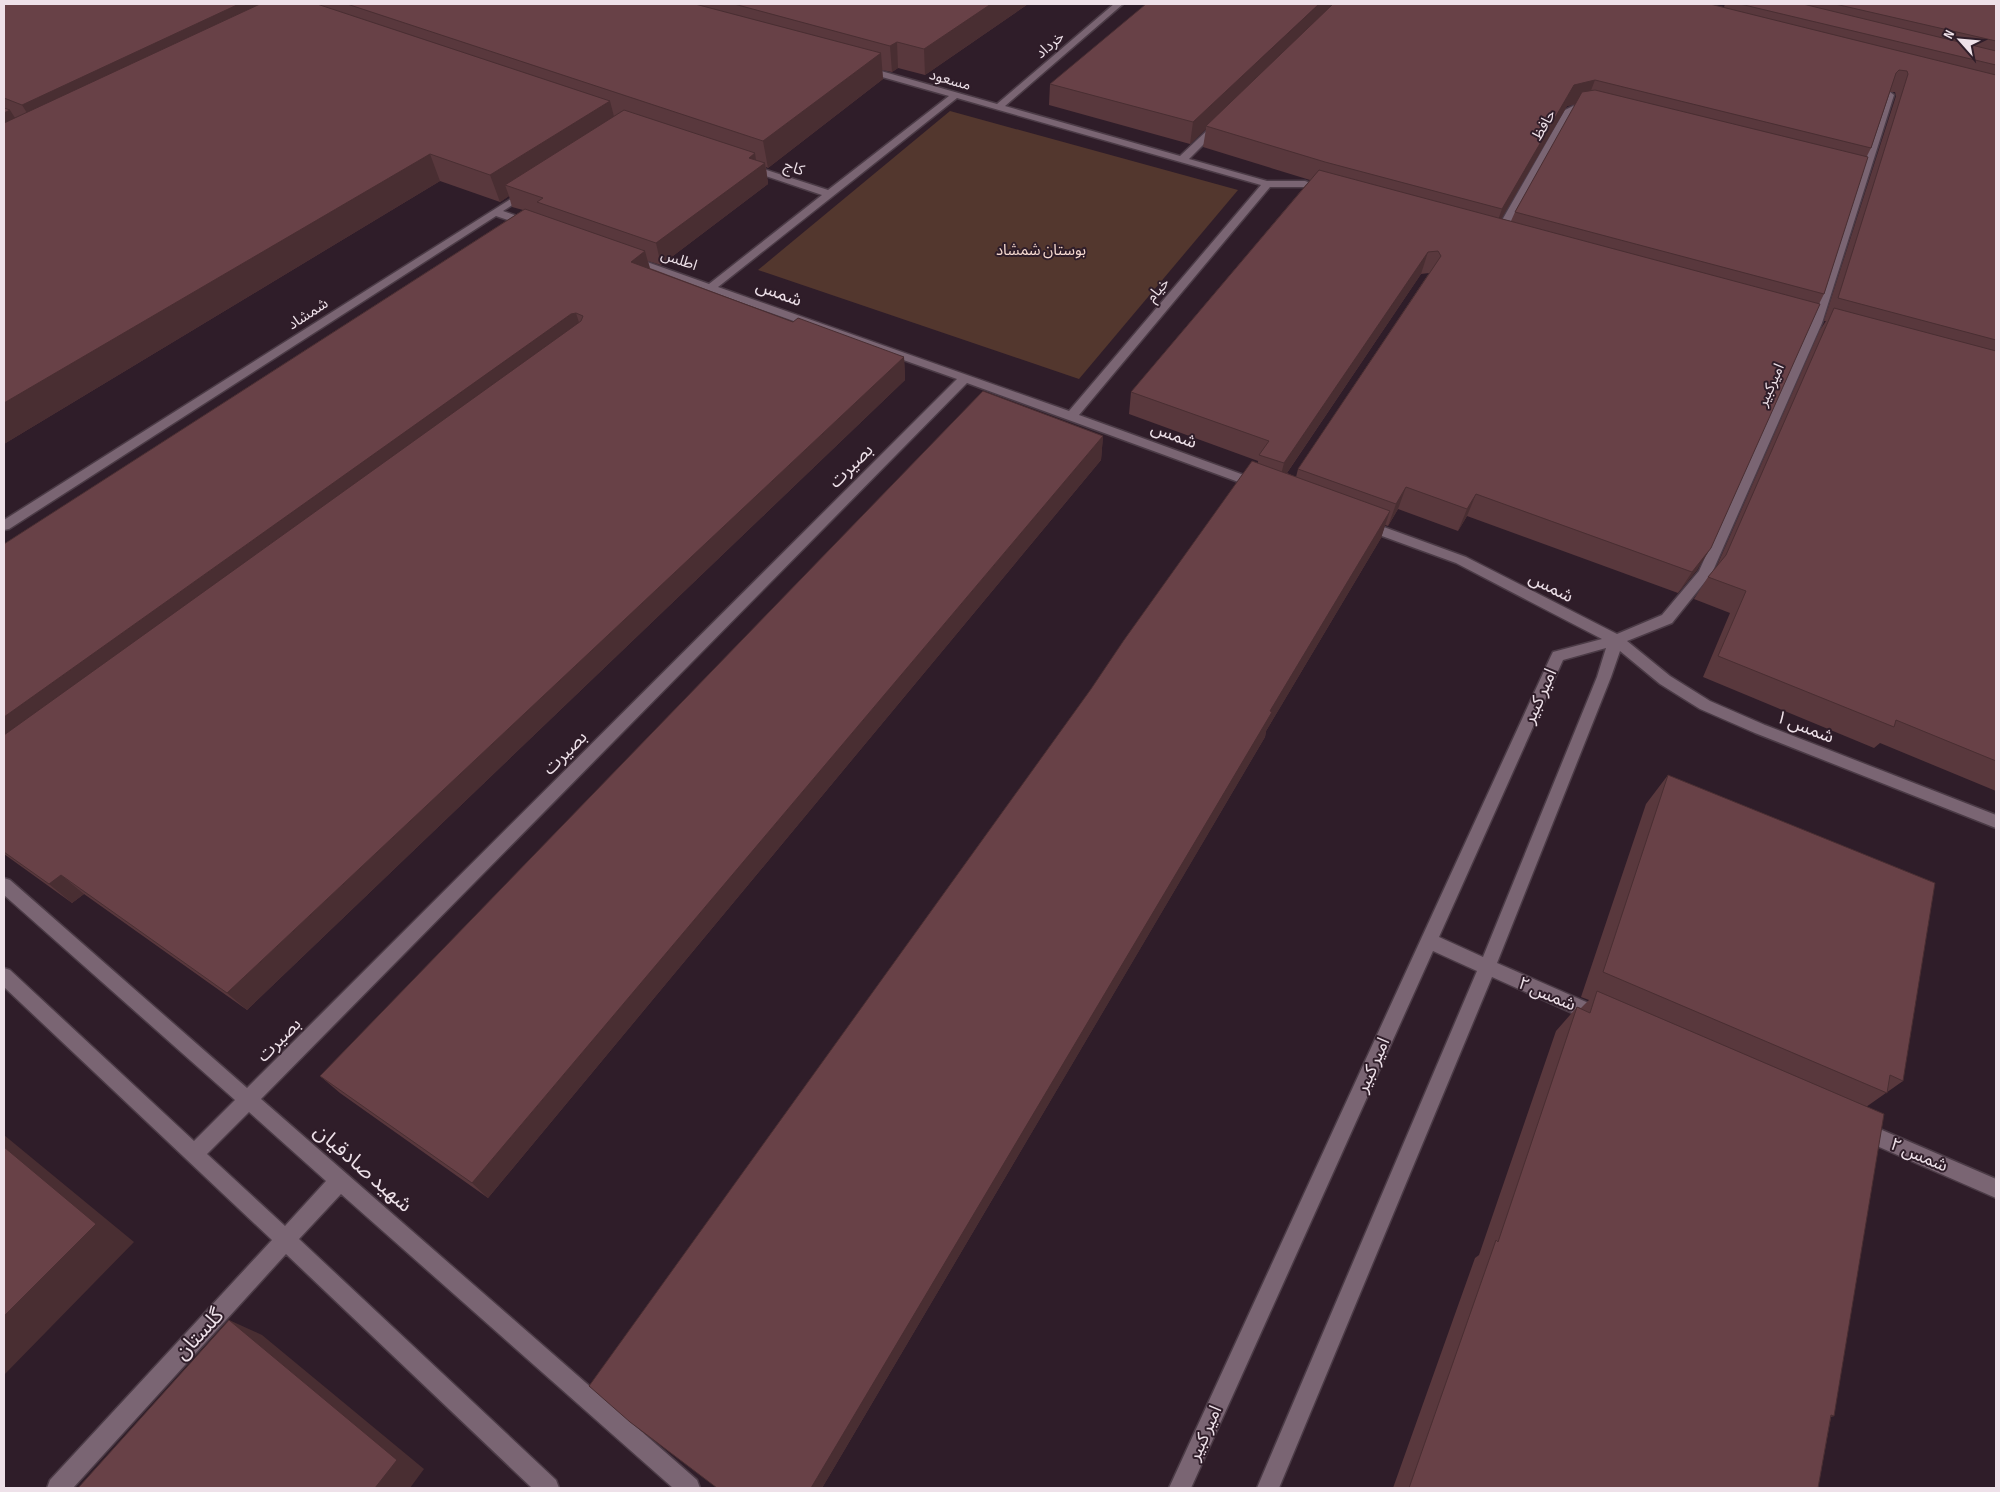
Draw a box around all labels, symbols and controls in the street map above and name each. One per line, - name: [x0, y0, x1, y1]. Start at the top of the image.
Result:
- north arrow: [1935, 15, 1985, 65]
- street label: خرداد: [1032, 27, 1069, 63]
- text: N: [1940, 27, 1958, 42]
- street label: مسعود: [927, 65, 973, 95]
- street label: حافظ: [1528, 106, 1560, 144]
- street label: کاج: [781, 156, 807, 182]
- park label: بوستان شمشاد: [996, 241, 1086, 260]
- street label: اطلس: [658, 245, 700, 275]
- street label: خیام: [1142, 274, 1175, 307]
- street label: شمس: [753, 275, 805, 311]
- street label: شمشاد: [284, 294, 332, 334]
- street label: امیرکبیر: [1753, 360, 1789, 410]
- street label: شمس: [1148, 417, 1200, 453]
- street label: بصیرت: [825, 440, 877, 492]
- street label: شمس: [1525, 567, 1577, 607]
- street label: امیر کبیر: [1518, 665, 1561, 728]
- street label: شمس ۱: [1773, 706, 1837, 748]
- street label: بصیرت: [539, 727, 591, 779]
- street label: شمس ۲: [1515, 973, 1579, 1015]
- street label: بصیرت: [253, 1014, 305, 1066]
- street label: امیر کبیر: [1351, 1034, 1394, 1097]
- street label: شهید صادقیان: [309, 1118, 417, 1218]
- street label: شمس ۲: [1887, 1134, 1951, 1176]
- street label: گلستان: [169, 1303, 229, 1365]
- street label: امیر کبیر: [1183, 1402, 1226, 1465]

